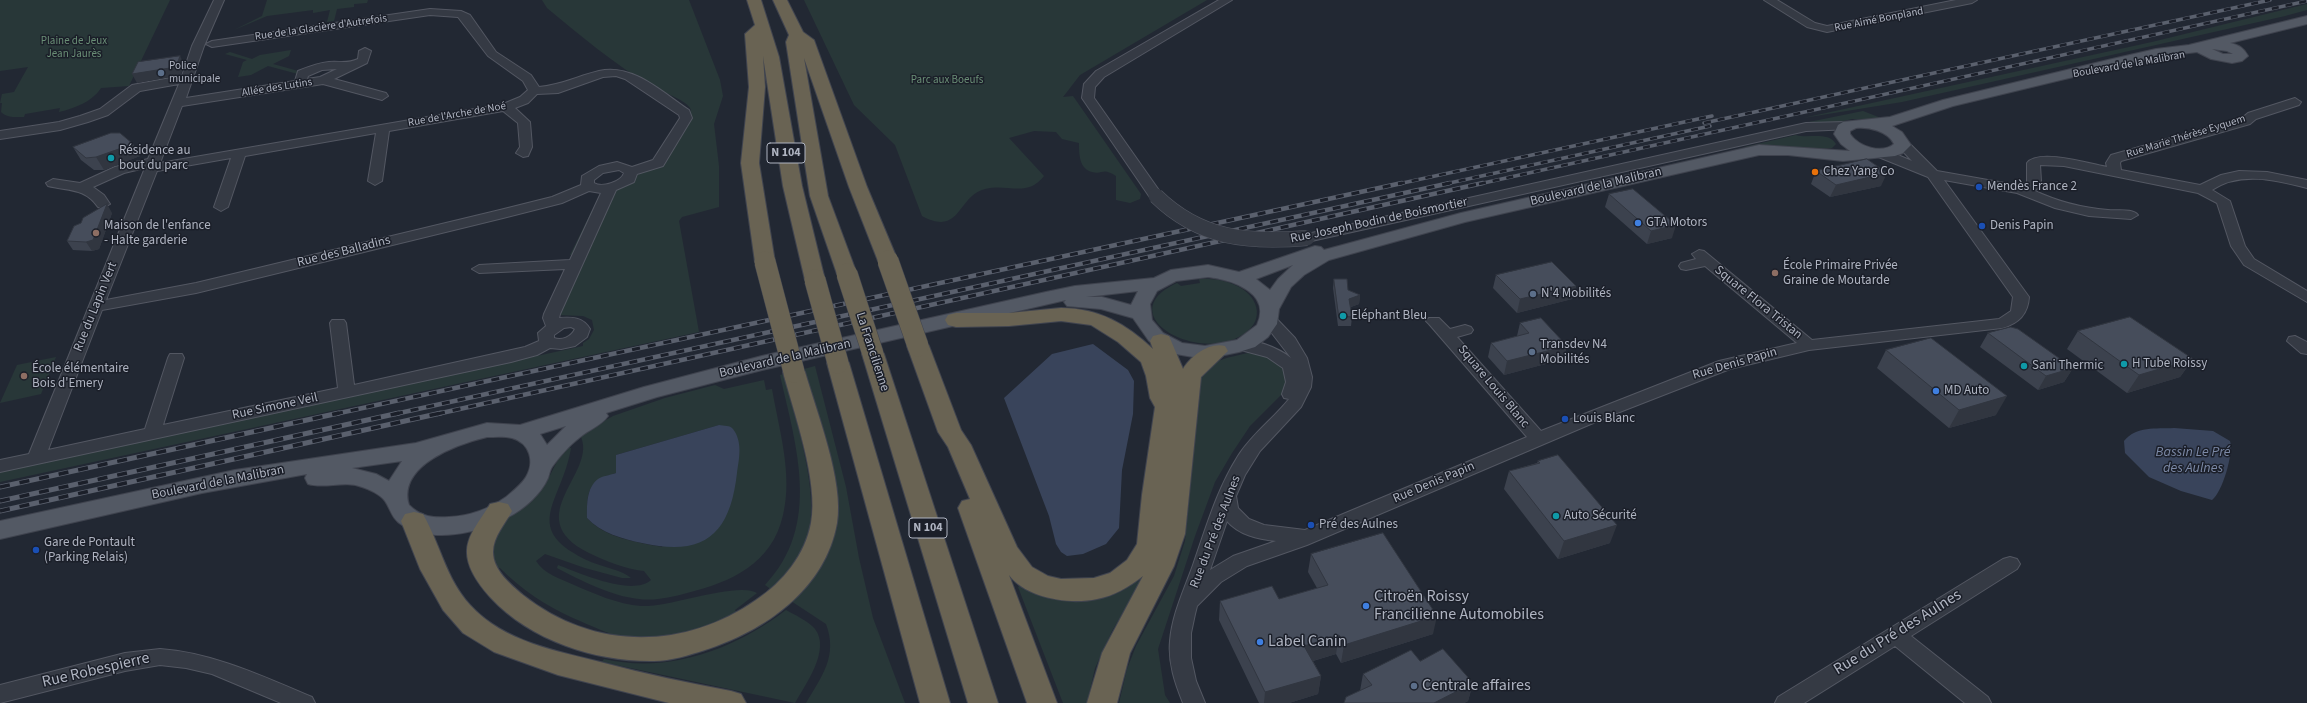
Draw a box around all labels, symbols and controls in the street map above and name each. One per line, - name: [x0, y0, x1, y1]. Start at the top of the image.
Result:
- street label: Rue Aimé Bonpland: [1833, 5, 1925, 35]
- street label: Rue de la Glacière d'Autrefois: [254, 12, 388, 44]
- park label: Plaine de Jeux Jean Jaurès: [41, 35, 107, 61]
- street label: Boulevard de la Malibran: [2072, 49, 2186, 81]
- place label: Police municipale: [169, 60, 220, 86]
- marker: Police municipale: [156, 68, 166, 78]
- park label: Parc aux Boeufs: [911, 74, 983, 88]
- street label: Allée des Lutins: [241, 76, 313, 100]
- street label: Rue de l'Arche de Noé: [407, 100, 507, 130]
- street label: Rue Marie Thérèse Eyquem: [2125, 113, 2247, 161]
- place label: Résidence au bout du parc: [119, 143, 190, 174]
- road number: N 104: [767, 143, 805, 163]
- marker: Résidence au bout du parc: [106, 153, 116, 163]
- street label: Boulevard de la Malibran: [1529, 164, 1663, 210]
- place label: Chez Yang Co: [1823, 164, 1895, 180]
- marker: Chez Yang Co: [1810, 167, 1820, 177]
- place label: Mendès France 2: [1987, 179, 2077, 195]
- marker: Mendès France 2: [1974, 182, 1984, 192]
- street label: Rue Joseph Bodin de Boismortier: [1289, 195, 1469, 247]
- place label: GTA Motors: [1646, 215, 1707, 231]
- place label: Maison de l'enfance - Halte garderie: [104, 218, 211, 249]
- marker: GTA Motors: [1633, 218, 1643, 228]
- place label: Denis Papin: [1990, 218, 2054, 234]
- marker: Denis Papin: [1977, 221, 1987, 231]
- marker: Maison de l'enfance - Halte garderie: [91, 228, 101, 238]
- street label: Rue des Balladins: [296, 233, 392, 271]
- place label: École Primaire Privée Graine de Moutarde: [1783, 258, 1898, 289]
- street label: Rue du Lapin Vert: [71, 260, 121, 354]
- street label: Square Flora Tristan: [1711, 263, 1805, 343]
- marker: École Primaire Privée Graine de Moutarde: [1770, 268, 1780, 278]
- place label: N'4 Mobilités: [1541, 286, 1611, 302]
- marker: N'4 Mobilités: [1528, 289, 1538, 299]
- place label: Eléphant Bleu: [1351, 308, 1427, 324]
- street label: La Francilienne: [852, 310, 892, 394]
- marker: Eléphant Bleu: [1338, 311, 1348, 321]
- street label: Boulevard de la Malibran: [718, 336, 852, 382]
- place label: Transdev N4 Mobilités: [1540, 337, 1607, 368]
- street label: Square Louis Blanc: [1454, 342, 1532, 432]
- street label: Rue Denis Papin: [1691, 344, 1779, 384]
- marker: Transdev N4 Mobilités: [1527, 347, 1537, 357]
- place label: H Tube Roissy: [2132, 356, 2207, 372]
- place label: Sani Thermic: [2032, 358, 2103, 374]
- marker: H Tube Roissy: [2119, 359, 2129, 369]
- place label: École élémentaire Bois d'Emery: [32, 361, 129, 392]
- marker: Sani Thermic: [2019, 361, 2029, 371]
- marker: École élémentaire Bois d'Emery: [19, 371, 29, 381]
- place label: MD Auto: [1944, 383, 1989, 399]
- marker: MD Auto: [1931, 386, 1941, 396]
- street label: Rue Simone Veil: [231, 390, 319, 424]
- place label: Louis Blanc: [1573, 411, 1635, 427]
- marker: Louis Blanc: [1560, 414, 1570, 424]
- water label: Bassin Le Pré des Aulnes: [2155, 445, 2231, 478]
- street label: Rue Denis Papin: [1391, 459, 1477, 507]
- street label: Boulevard de la Malibran: [151, 463, 285, 503]
- street label: Rue du Pré des Aulnes: [1187, 474, 1245, 590]
- place label: Auto Sécurité: [1564, 508, 1637, 524]
- marker: Auto Sécurité: [1551, 511, 1561, 521]
- place label: Pré des Aulnes: [1319, 517, 1398, 533]
- road number: N 104: [909, 518, 947, 538]
- marker: Pré des Aulnes: [1306, 520, 1316, 530]
- place label: Gare de Pontault (Parking Relais): [44, 535, 135, 566]
- marker: Gare de Pontault (Parking Relais): [31, 545, 41, 555]
- street label: Rue du Pré des Aulnes: [1831, 586, 1965, 680]
- place label: Citroën Roissy Francilienne Automobiles: [1374, 587, 1544, 625]
- marker: Citroën Roissy Francilienne Automobiles: [1361, 601, 1371, 611]
- place label: Label Canin: [1268, 632, 1347, 652]
- marker: Label Canin: [1255, 637, 1265, 647]
- street label: Rue Robespierre: [40, 649, 152, 693]
- place label: Centrale affaires: [1422, 676, 1531, 696]
- marker: Centrale affaires: [1409, 681, 1419, 691]

